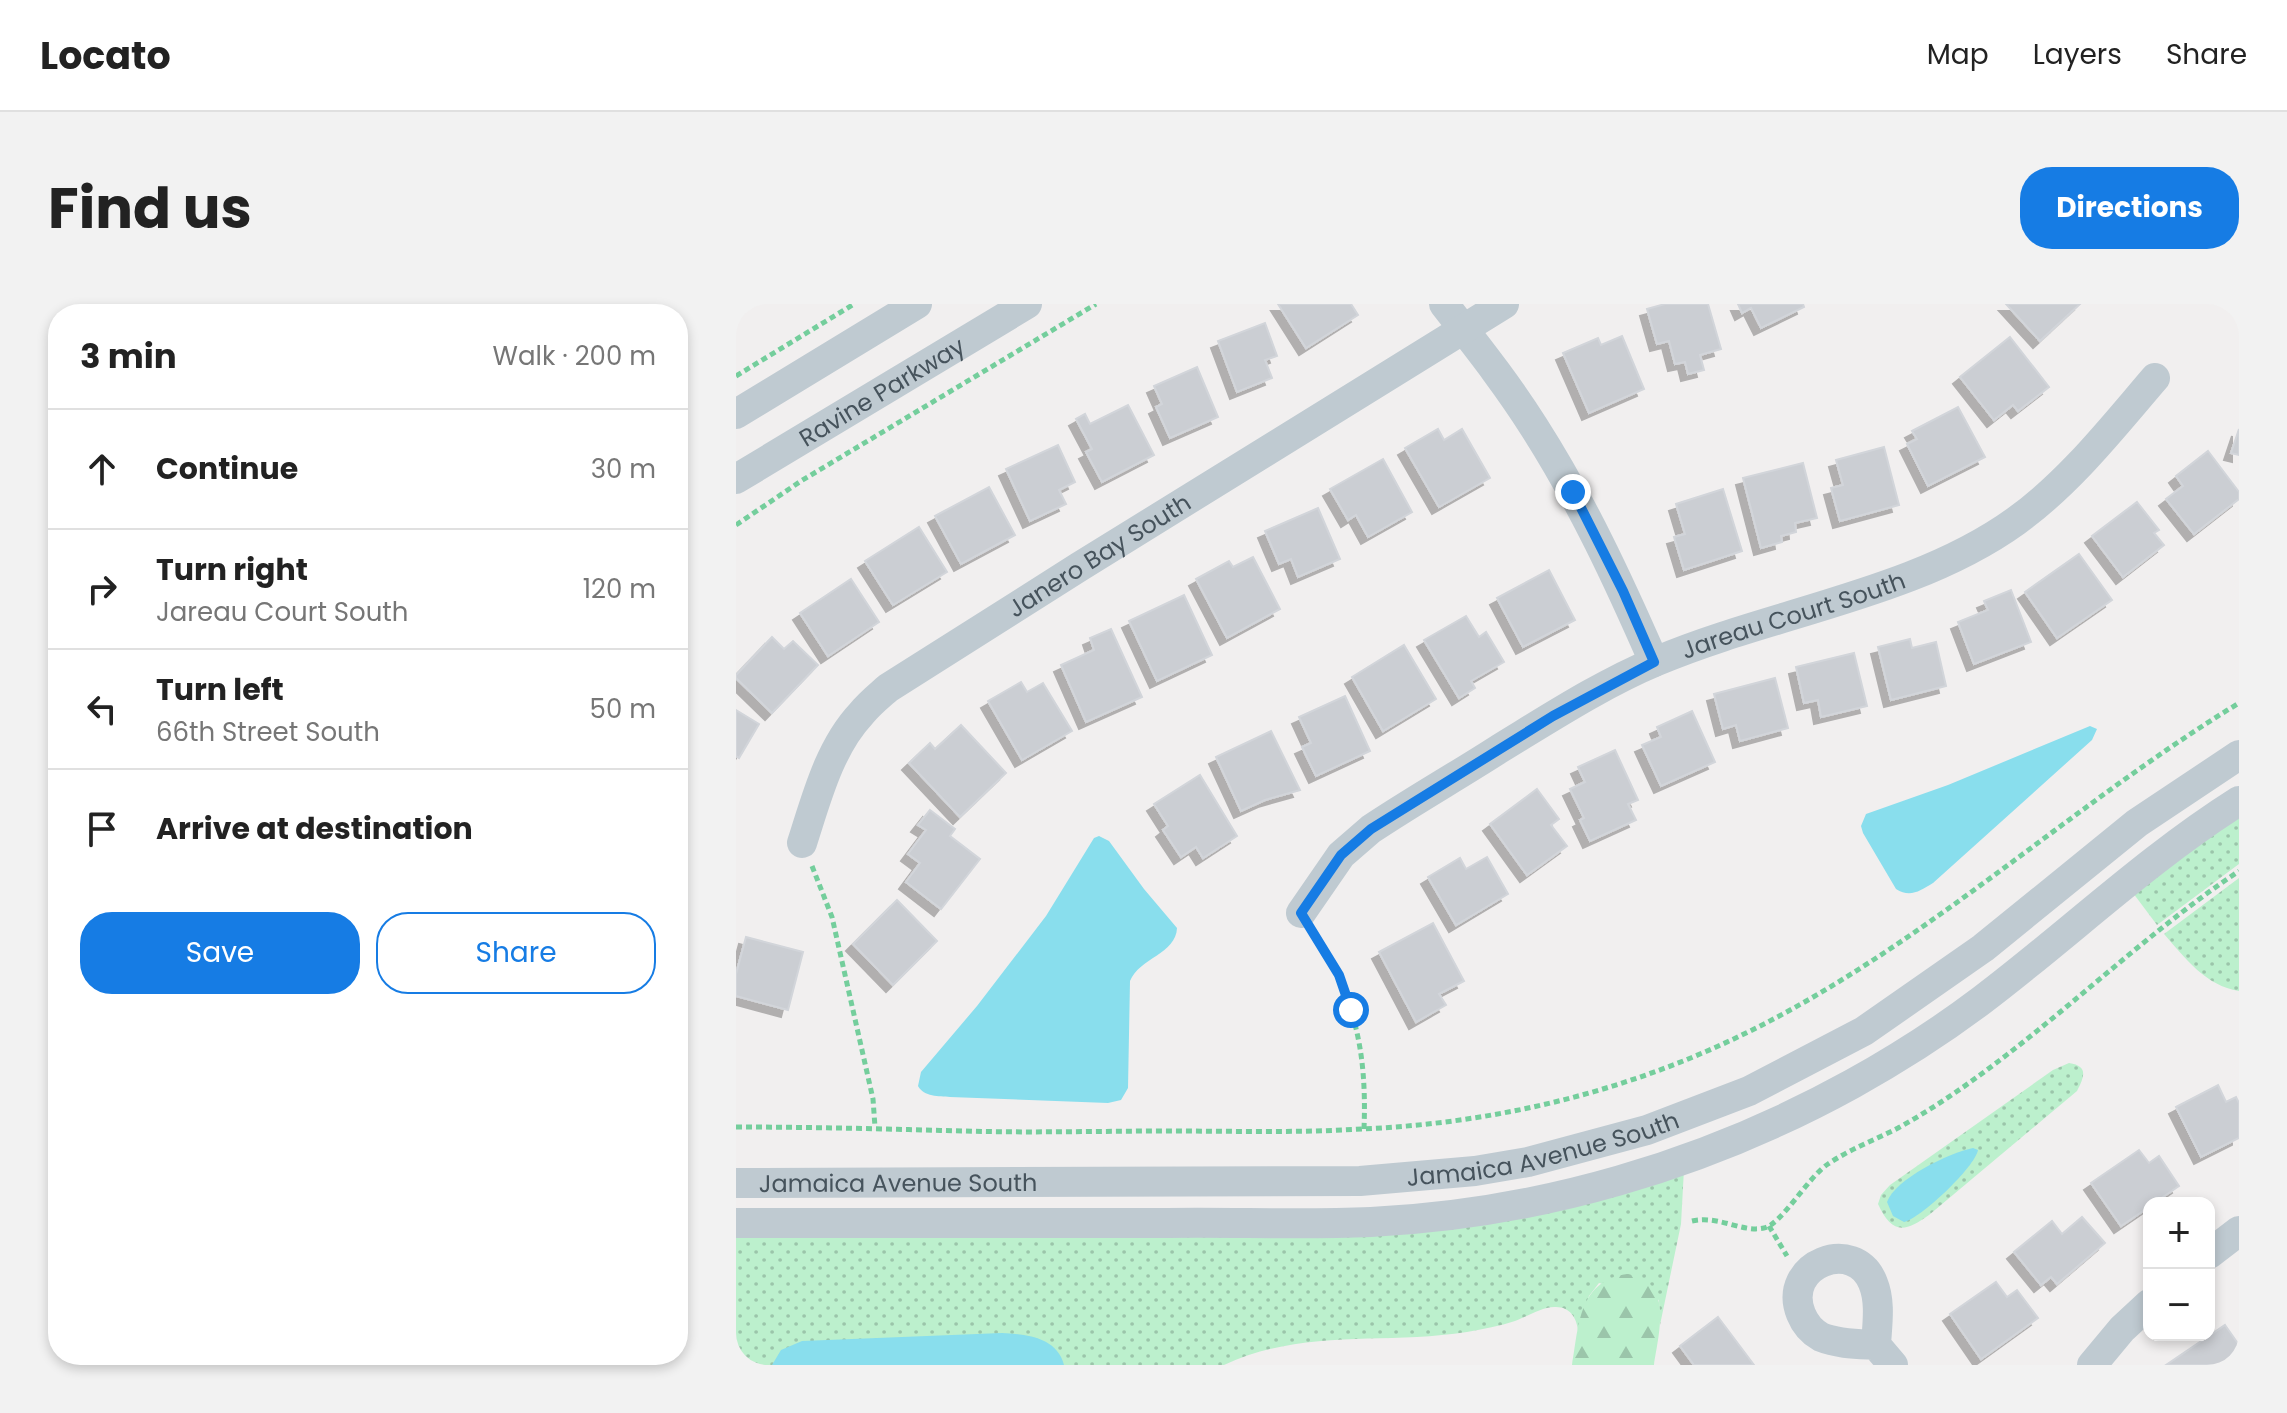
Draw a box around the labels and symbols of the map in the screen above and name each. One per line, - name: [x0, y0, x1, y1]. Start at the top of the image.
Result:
- street label: Ravine Parkway: [793, 329, 971, 454]
- route end: [1555, 474, 1591, 510]
- street label: Janero Bay South: [1001, 485, 1197, 625]
- street label: Jareau Court South: [1677, 563, 1910, 666]
- route start: [1333, 992, 1369, 1028]
- street label: Jamaica Avenue South: [1405, 1103, 1684, 1193]
- street label: Jamaica Avenue South: [759, 1166, 1037, 1199]

